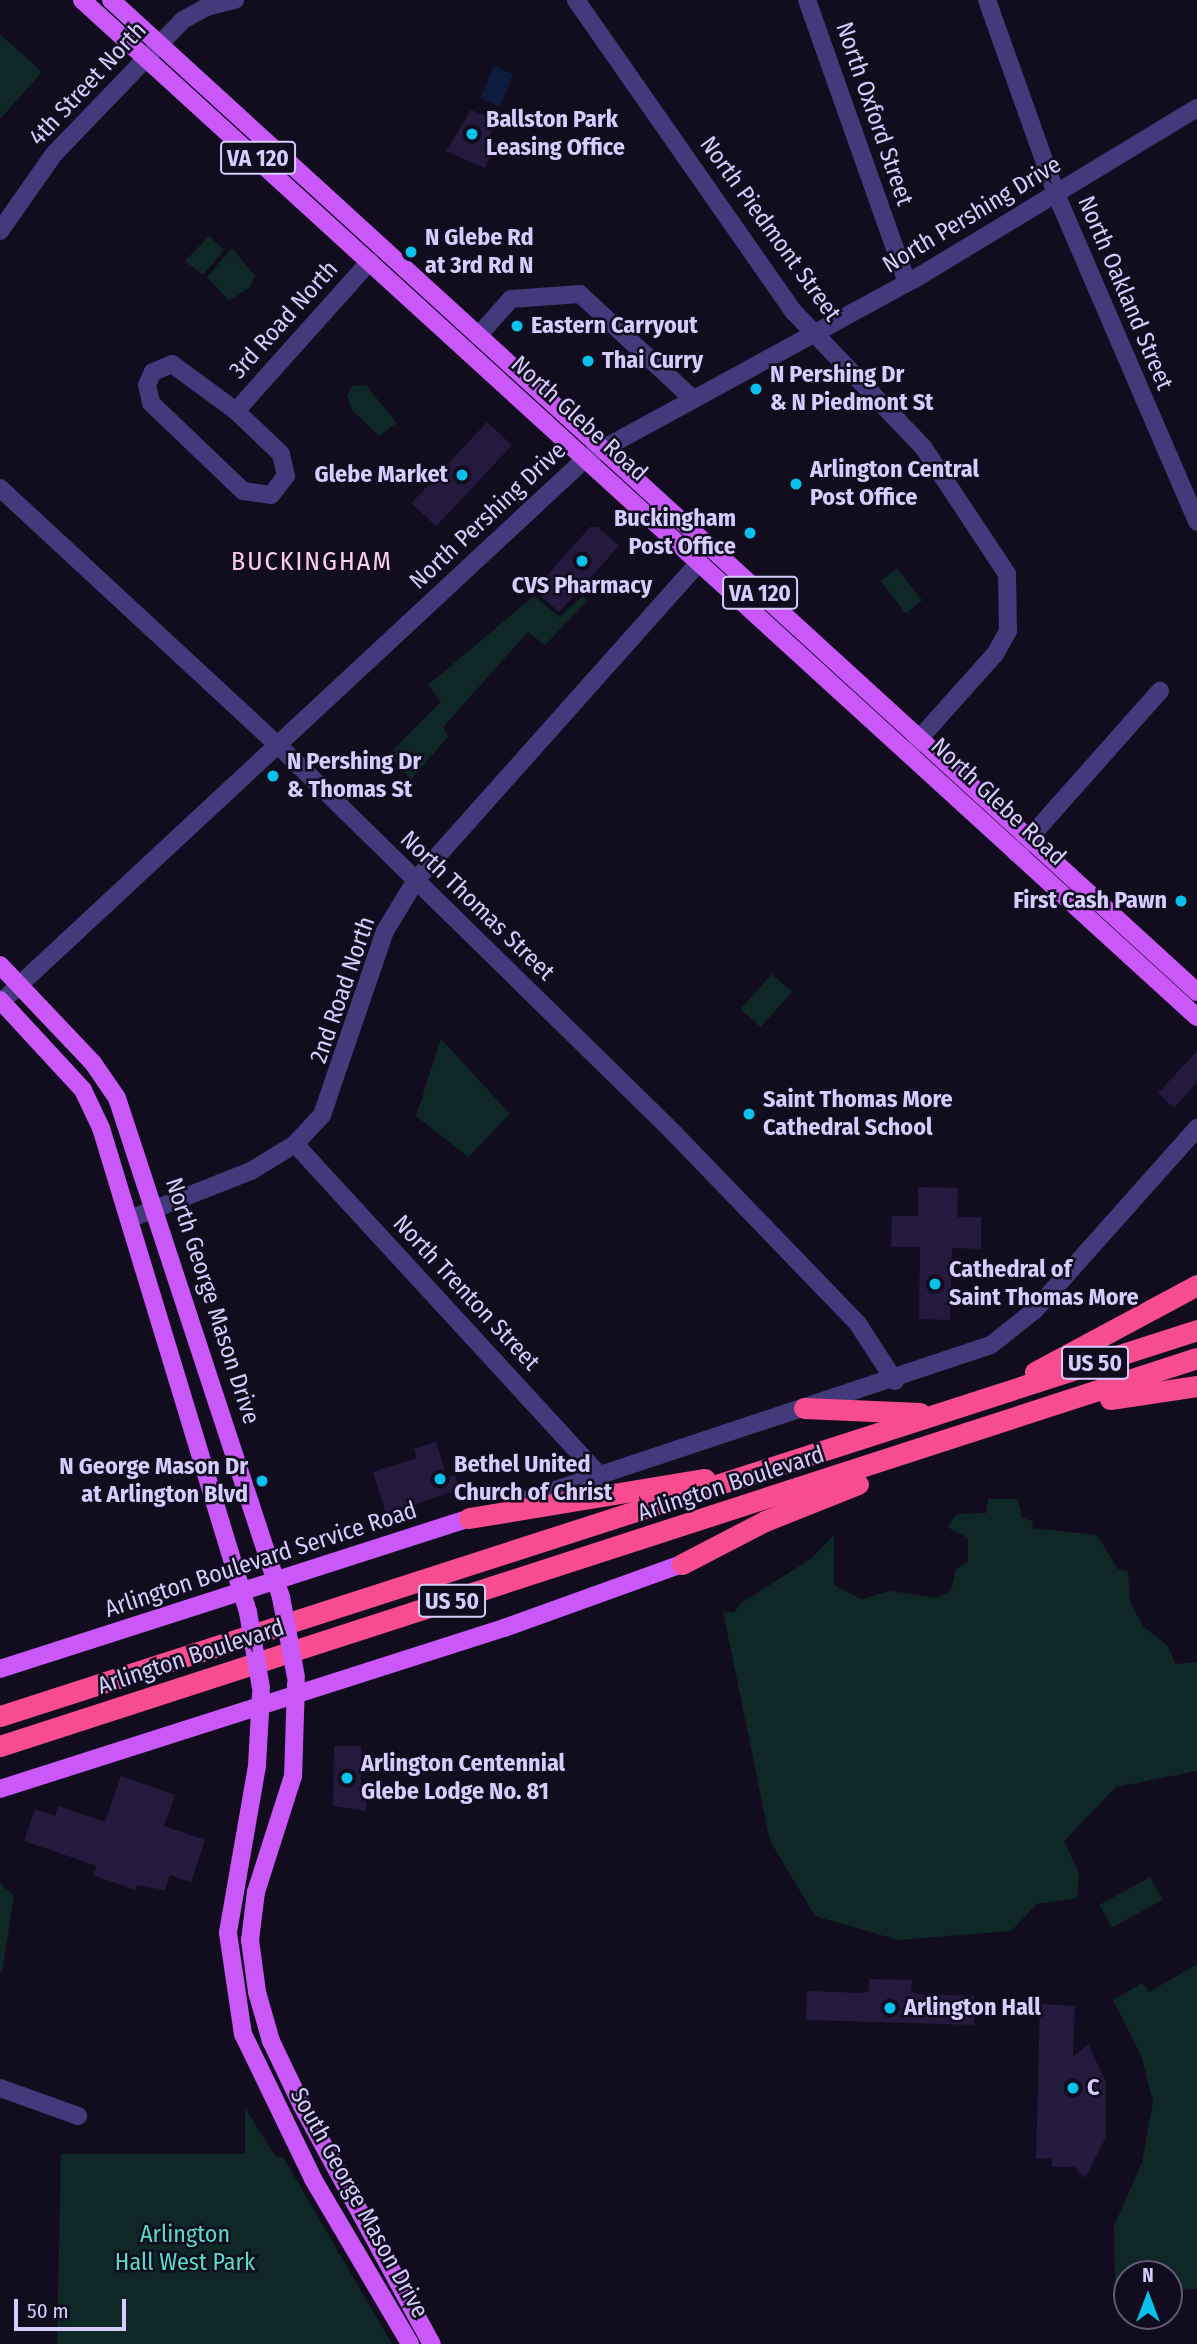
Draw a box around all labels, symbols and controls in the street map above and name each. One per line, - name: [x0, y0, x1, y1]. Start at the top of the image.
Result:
- street label: 4th Street North: [23, 16, 153, 152]
- street label: North Oxford Street: [829, 19, 919, 209]
- place label: Ballston Park Leasing Office: [486, 106, 625, 162]
- marker: Ballston Park Leasing Office: [464, 126, 480, 142]
- street label: North Piedmont Street: [693, 131, 847, 327]
- road number: VA 120: [219, 139, 296, 178]
- street label: North Pershing Drive: [878, 150, 1066, 280]
- street label: North Oakland Street: [1071, 192, 1179, 394]
- place label: N Glebe Rd at 3rd Rd N: [425, 224, 534, 280]
- marker: N Glebe Rd at 3rd Rd N: [403, 244, 419, 260]
- street label: 3rd Road North: [224, 255, 344, 385]
- place label: Eastern Carryout: [531, 312, 698, 340]
- marker: Eastern Carryout: [509, 318, 525, 334]
- place label: Thai Curry: [602, 347, 703, 375]
- street label: North Glebe Road: [505, 350, 653, 488]
- marker: Thai Curry: [580, 353, 596, 369]
- place label: N Pershing Dr & N Piedmont St: [770, 361, 934, 417]
- marker: N Pershing Dr & N Piedmont St: [748, 381, 764, 397]
- street label: North Pershing Drive: [404, 436, 572, 596]
- place label: Arlington Central Post Office: [810, 456, 979, 512]
- place label: Glebe Market: [315, 461, 448, 489]
- marker: Glebe Market: [454, 467, 470, 483]
- marker: Arlington Central Post Office: [788, 476, 804, 492]
- place label: Buckingham Post Office: [614, 505, 736, 561]
- marker: Buckingham Post Office: [742, 525, 758, 541]
- district label: BUCKINGHAM: [232, 546, 392, 578]
- marker: CVS Pharmacy: [574, 553, 590, 569]
- place label: CVS Pharmacy: [512, 572, 652, 600]
- road number: VA 120: [722, 573, 798, 612]
- street label: North Glebe Road: [925, 732, 1071, 872]
- place label: N Pershing Dr & Thomas St: [287, 748, 421, 804]
- marker: N Pershing Dr & Thomas St: [265, 768, 281, 784]
- street label: North Thomas Street: [394, 825, 560, 987]
- place label: First Cash Pawn: [1013, 887, 1167, 915]
- marker: First Cash Pawn: [1173, 893, 1189, 909]
- street label: 2nd Road North: [304, 913, 382, 1067]
- place label: Saint Thomas More Cathedral School: [763, 1086, 953, 1142]
- marker: Saint Thomas More Cathedral School: [741, 1106, 757, 1122]
- street label: North George Mason Drive: [159, 1174, 265, 1428]
- street label: North Trenton Street: [387, 1209, 545, 1377]
- place label: Cathedral of Saint Thomas More: [949, 1256, 1139, 1312]
- marker: Cathedral of Saint Thomas More: [927, 1276, 943, 1292]
- road number: US 50: [1060, 1344, 1130, 1382]
- street label: Arlington Boulevard: [634, 1440, 828, 1528]
- place label: Bethel United Church of Christ: [454, 1451, 612, 1507]
- place label: N George Mason Dr at Arlington Blvd: [59, 1453, 248, 1509]
- marker: Bethel United Church of Christ: [432, 1471, 448, 1487]
- marker: N George Mason Dr at Arlington Blvd: [254, 1473, 270, 1489]
- street label: Arlington Boulevard Service Road: [101, 1496, 421, 1624]
- road number: US 50: [417, 1582, 487, 1620]
- street label: Arlington Boulevard: [94, 1613, 288, 1701]
- place label: Arlington Centennial Glebe Lodge No. 81: [361, 1750, 565, 1806]
- marker: Arlington Centennial Glebe Lodge No. 81: [339, 1770, 355, 1786]
- place label: Arlington Hall: [904, 1994, 1041, 2022]
- marker: Arlington Hall: [882, 2000, 898, 2016]
- place label: C: [1087, 2074, 1100, 2102]
- marker: C: [1065, 2080, 1081, 2096]
- street label: South George Mason Drive: [284, 2083, 434, 2323]
- park label: Arlington Hall West Park: [115, 2221, 255, 2277]
- north arrow: [1113, 2260, 1183, 2330]
- text: N: [1142, 2264, 1154, 2287]
- scale bar: [18, 2284, 130, 2328]
- text: 50 m: [27, 2298, 69, 2324]

